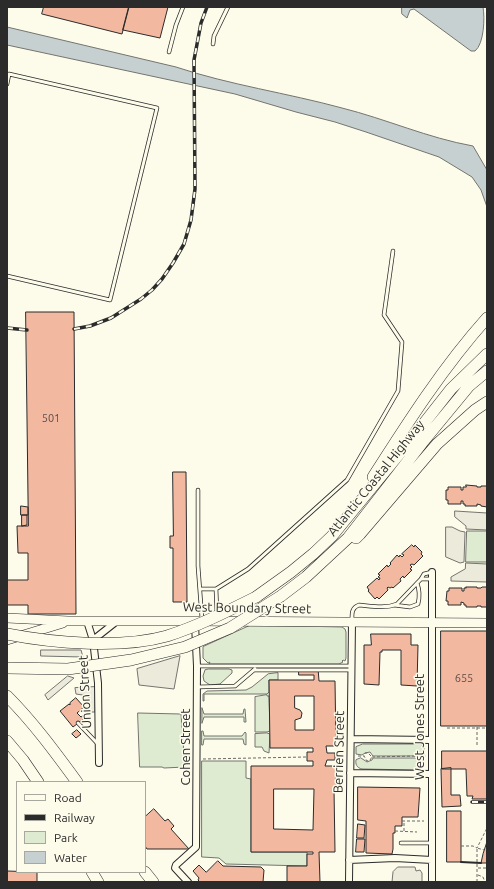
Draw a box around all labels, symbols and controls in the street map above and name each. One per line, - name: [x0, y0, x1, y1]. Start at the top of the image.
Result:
- house number: 501: [42, 411, 60, 425]
- street label: Atlantic Coastal Highway: [324, 417, 428, 539]
- street label: West Boundary Street: [183, 599, 311, 617]
- street label: Union Street: [75, 655, 95, 729]
- house number: 655: [455, 671, 473, 685]
- street label: West Jones Street: [412, 674, 428, 780]
- street label: Cohen Street: [178, 709, 194, 785]
- street label: Berrien Street: [330, 711, 348, 793]
- legend: [16, 781, 146, 873]
- text: Road: [54, 791, 82, 804]
- text: Railway: [54, 811, 95, 824]
- text: Park: [54, 831, 78, 844]
- text: Water: [54, 851, 87, 864]

